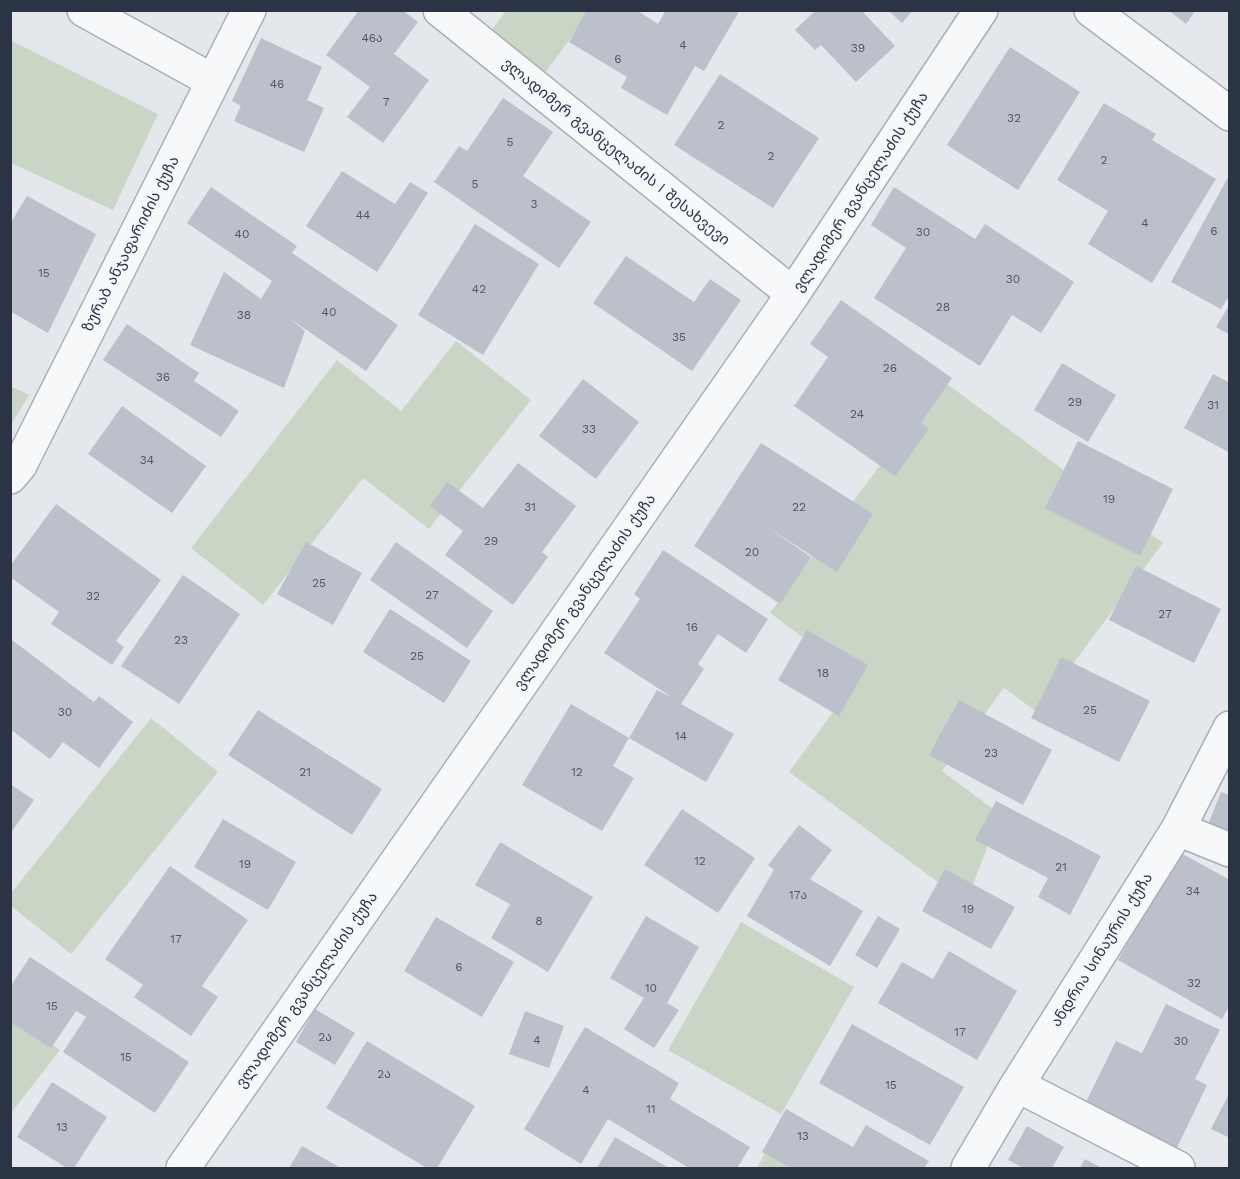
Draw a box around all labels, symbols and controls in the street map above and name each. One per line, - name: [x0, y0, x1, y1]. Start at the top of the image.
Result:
- house number: 46ა: [361, 31, 383, 45]
- house number: 4: [679, 38, 687, 52]
- house number: 39: [851, 41, 865, 55]
- house number: 6: [614, 52, 622, 66]
- street label: ვლადიმერ გვანცელაძის I შესახვევი: [499, 54, 733, 250]
- house number: 46: [270, 77, 284, 91]
- street label: ვლადიმერ გვანცელაძის ქუჩა: [790, 89, 932, 295]
- house number: 7: [383, 95, 389, 109]
- house number: 32: [1007, 111, 1021, 125]
- house number: 2: [718, 118, 724, 132]
- house number: 5: [507, 135, 513, 149]
- house number: 2: [768, 149, 774, 163]
- street label: ზურაბ ანჯაფარიძის ქუჩა: [79, 153, 183, 335]
- house number: 2: [1101, 153, 1107, 167]
- house number: 5: [472, 177, 478, 191]
- house number: 3: [531, 197, 537, 211]
- house number: 44: [356, 208, 370, 222]
- house number: 4: [1141, 216, 1149, 230]
- house number: 6: [1210, 224, 1218, 238]
- house number: 30: [916, 225, 930, 239]
- house number: 40: [235, 227, 249, 241]
- house number: 15: [38, 266, 50, 280]
- house number: 30: [1006, 272, 1020, 286]
- house number: 42: [472, 282, 486, 296]
- house number: 28: [936, 300, 950, 314]
- house number: 40: [322, 305, 336, 319]
- house number: 38: [237, 308, 251, 322]
- house number: 35: [672, 330, 686, 344]
- house number: 26: [883, 361, 897, 375]
- house number: 36: [156, 370, 170, 384]
- house number: 29: [1068, 395, 1082, 409]
- house number: 31: [1207, 398, 1219, 412]
- house number: 24: [850, 407, 864, 421]
- house number: 33: [582, 422, 596, 436]
- house number: 34: [140, 453, 154, 467]
- street label: ვლადიმერ გვანცელაძის ქუჩა: [510, 491, 660, 693]
- house number: 19: [1103, 492, 1115, 506]
- house number: 31: [524, 500, 536, 514]
- house number: 22: [792, 500, 806, 514]
- house number: 29: [484, 534, 498, 548]
- house number: 20: [745, 545, 759, 559]
- house number: 25: [312, 576, 326, 590]
- house number: 27: [425, 588, 439, 602]
- house number: 32: [86, 589, 100, 603]
- house number: 27: [1158, 607, 1172, 621]
- house number: 16: [686, 620, 698, 634]
- house number: 23: [174, 633, 188, 647]
- house number: 25: [410, 649, 424, 663]
- house number: 18: [817, 666, 829, 680]
- house number: 25: [1083, 703, 1097, 717]
- house number: 30: [58, 705, 72, 719]
- house number: 14: [675, 729, 687, 743]
- house number: 23: [984, 746, 998, 760]
- house number: 21: [299, 765, 311, 779]
- house number: 12: [571, 765, 583, 779]
- house number: 12: [694, 854, 706, 868]
- house number: 19: [239, 857, 251, 871]
- house number: 21: [1055, 860, 1067, 874]
- street label: ანდრია სინაურის ქუჩა: [1047, 870, 1157, 1030]
- house number: 34: [1186, 884, 1200, 898]
- house number: 17ა: [789, 888, 807, 902]
- street label: ვლადიმერ გვანცელაძის ქუჩა: [232, 889, 382, 1091]
- house number: 19: [962, 902, 974, 916]
- house number: 8: [535, 914, 543, 928]
- house number: 17: [170, 932, 182, 946]
- house number: 6: [455, 960, 463, 974]
- house number: 32: [1187, 976, 1201, 990]
- house number: 10: [645, 981, 657, 995]
- house number: 15: [46, 999, 58, 1013]
- house number: 17: [954, 1025, 966, 1039]
- house number: 2ა: [318, 1030, 332, 1044]
- house number: 4: [533, 1033, 541, 1047]
- house number: 30: [1174, 1034, 1188, 1048]
- house number: 15: [120, 1050, 132, 1064]
- house number: 2ა: [377, 1067, 391, 1081]
- house number: 15: [885, 1078, 897, 1092]
- house number: 4: [582, 1083, 590, 1097]
- house number: 11: [646, 1102, 656, 1116]
- house number: 13: [56, 1120, 68, 1134]
- house number: 13: [797, 1129, 809, 1143]

